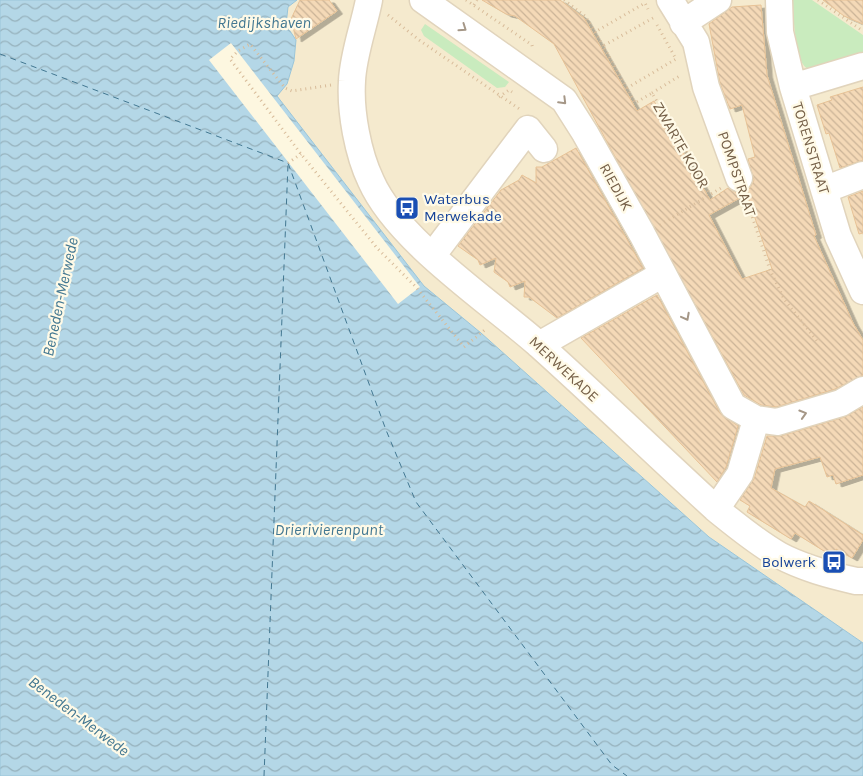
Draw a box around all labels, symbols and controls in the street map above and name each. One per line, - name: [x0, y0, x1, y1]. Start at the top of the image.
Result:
- water label: Riedijkshaven: [217, 13, 311, 32]
- one-way arrow: [457, 22, 467, 31]
- one-way arrow: [557, 95, 566, 104]
- street label: ZWARTE KOOR: [649, 99, 713, 191]
- street label: TORENSTRAAT: [789, 100, 834, 197]
- street label: POMPSTRAAT: [714, 129, 760, 219]
- street label: RIEDIJK: [596, 160, 636, 214]
- place label: Waterbus Merwekade: [424, 190, 502, 225]
- bus stop icon: Waterbus Merwekade: [394, 195, 420, 221]
- water label: Beneden-Merwede: [38, 235, 82, 358]
- one-way arrow: [680, 311, 690, 320]
- street label: MERWEKADE: [526, 332, 602, 406]
- one-way arrow: [798, 410, 807, 420]
- water label: Drierivierenpunt: [275, 520, 384, 539]
- bus stop icon: Bolwerk: [821, 549, 847, 575]
- place label: Bolwerk: [762, 553, 816, 571]
- water label: Beneden-Merwede: [25, 672, 134, 760]

